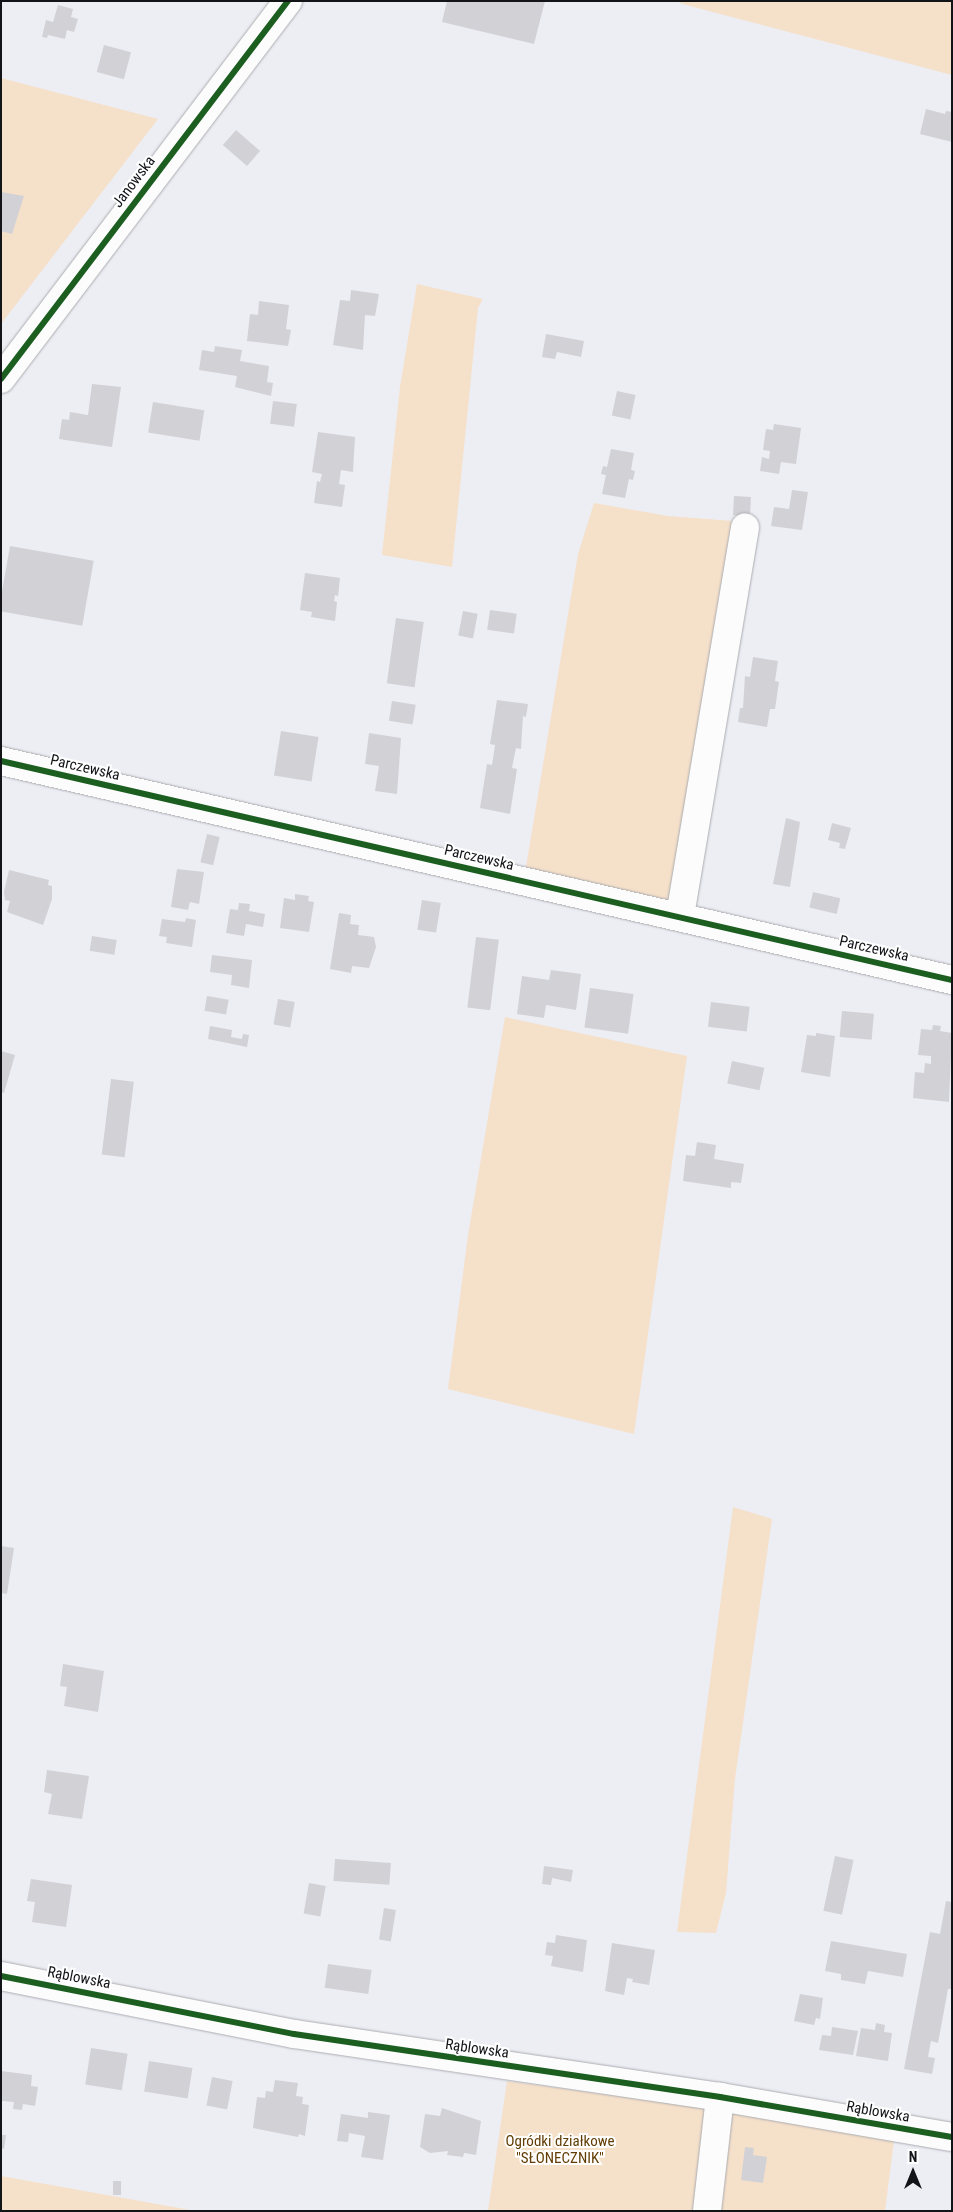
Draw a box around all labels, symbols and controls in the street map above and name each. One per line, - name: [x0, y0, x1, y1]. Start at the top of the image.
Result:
- street label: Janowska: [109, 153, 159, 211]
- street label: Parczewska: [48, 751, 122, 785]
- street label: Parczewska: [442, 841, 516, 875]
- street label: Parczewska: [837, 932, 911, 966]
- street label: Rąblowska: [46, 1963, 112, 1993]
- street label: Rąblowska: [444, 2036, 510, 2062]
- street label: Rąblowska: [845, 2098, 911, 2126]
- park label: Ogródki działkowe "SŁONECZNIK": [506, 2132, 614, 2167]
- north arrow: [888, 2147, 938, 2197]
- text: N: [909, 2149, 917, 2165]

